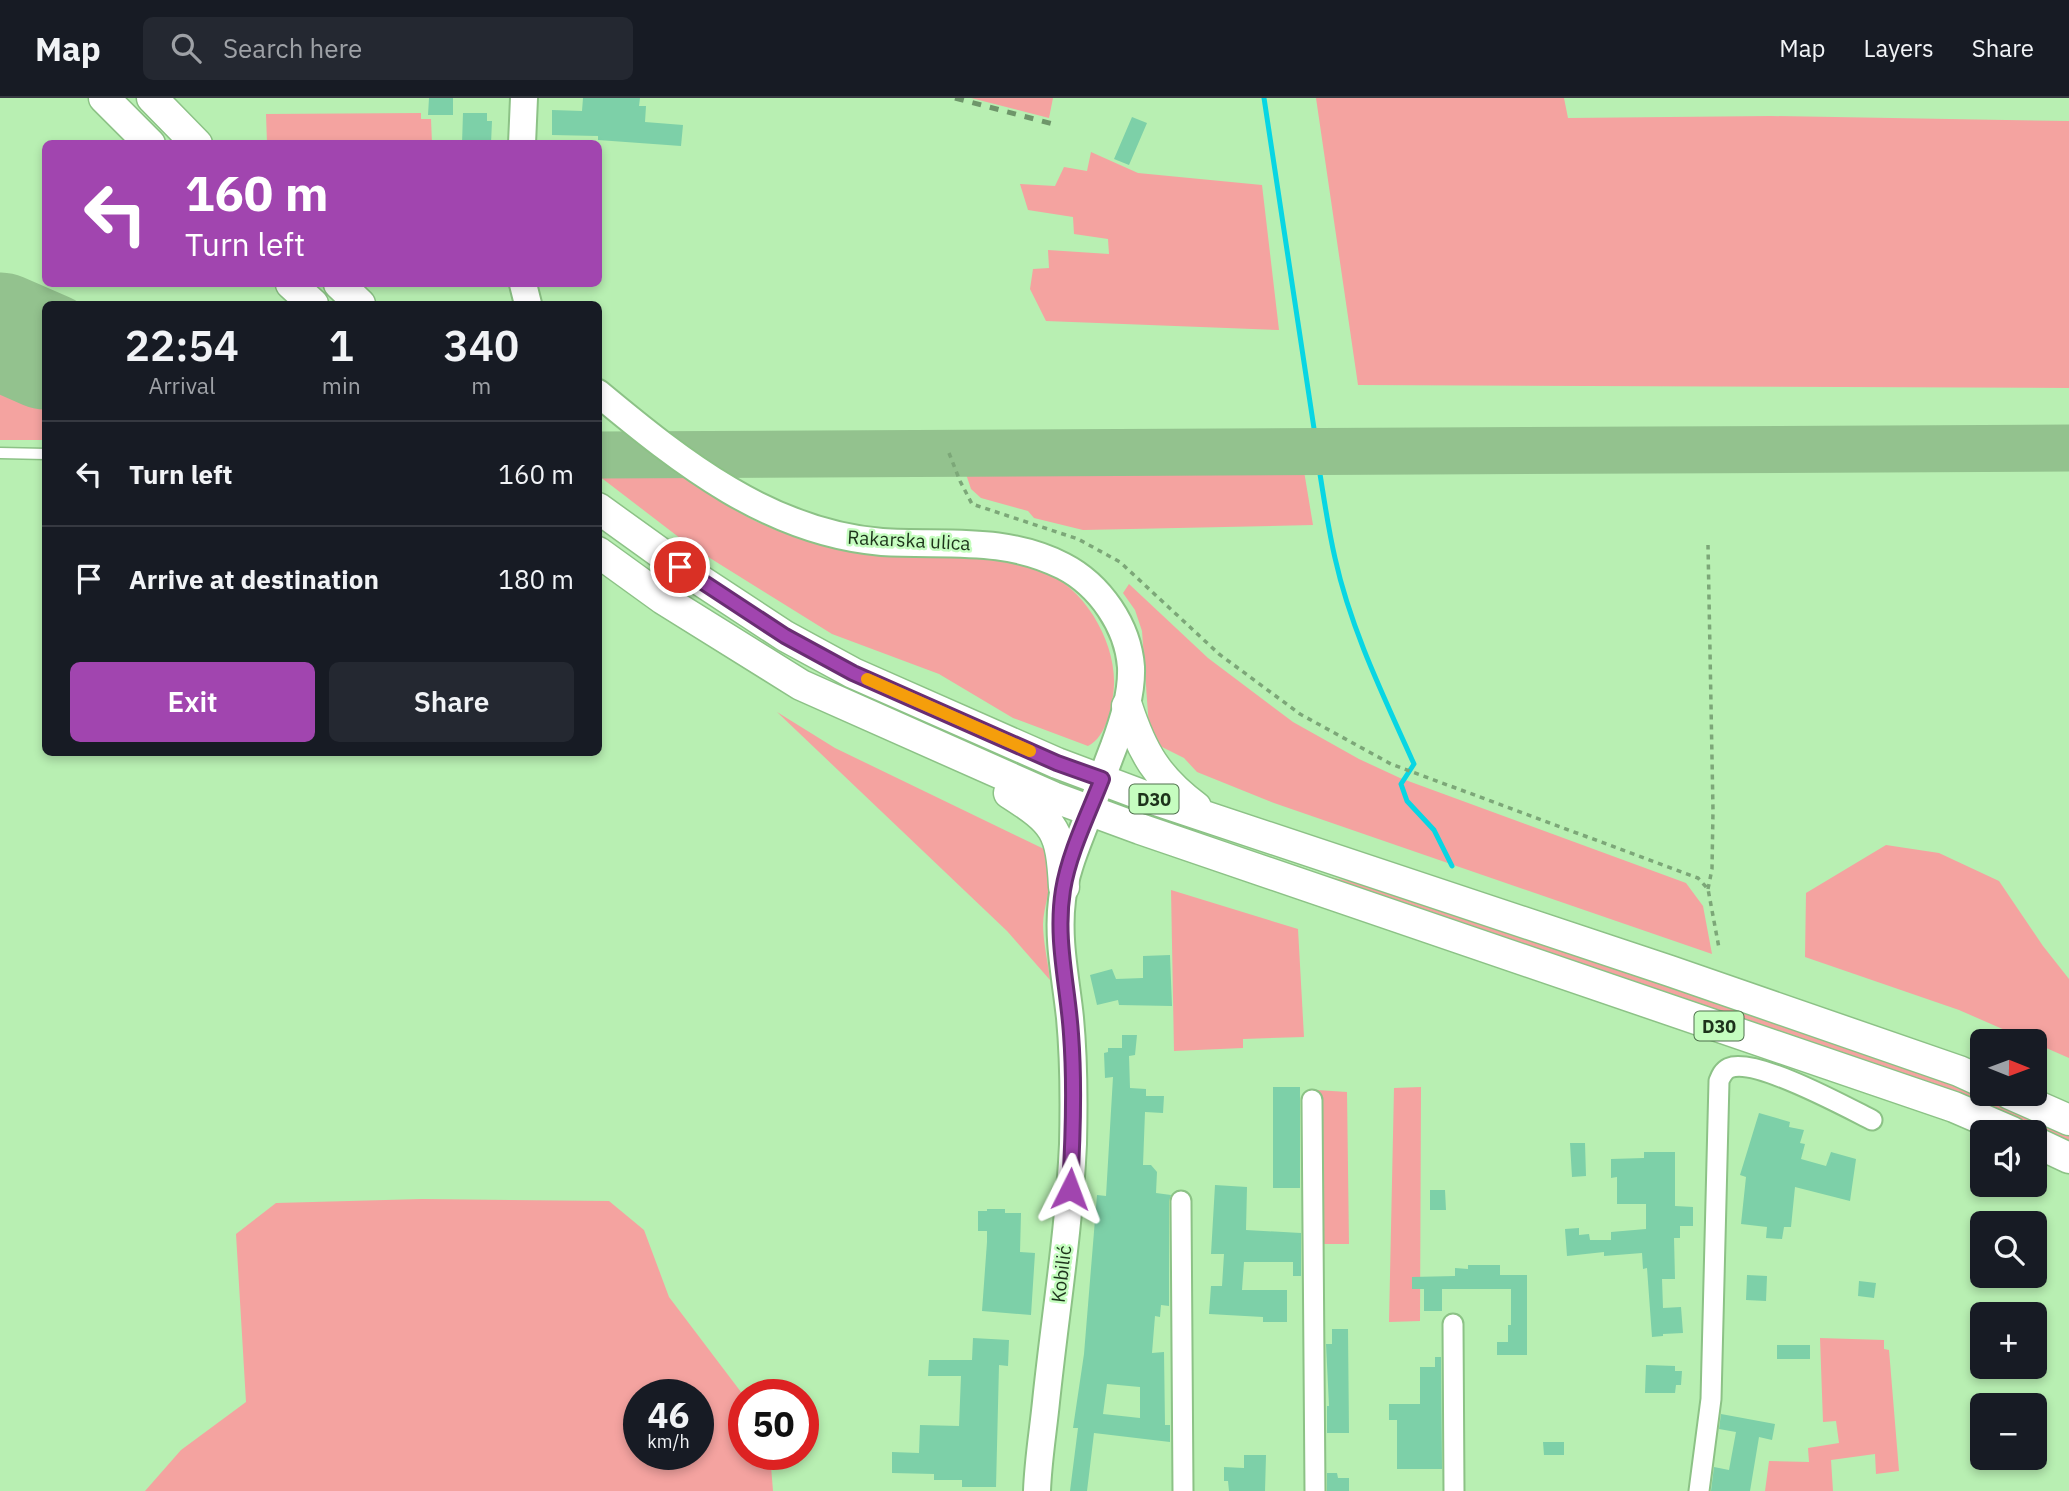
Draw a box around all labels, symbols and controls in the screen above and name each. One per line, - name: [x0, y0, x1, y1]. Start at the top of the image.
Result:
- search box: [143, 17, 633, 80]
- text: Map: [35, 27, 101, 70]
- icon: search: [167, 29, 205, 67]
- text: Search here: [223, 31, 362, 65]
- text: Map: [1779, 32, 1826, 64]
- text: Layers: [1864, 32, 1934, 64]
- text: Share: [1972, 32, 2034, 64]
- text: 160 m: [185, 161, 329, 224]
- icon: left: [70, 168, 161, 259]
- text: Turn left: [185, 223, 305, 265]
- text: 22:54: [125, 318, 239, 373]
- text: 1: [329, 318, 354, 373]
- text: 340: [444, 318, 519, 373]
- text: Arrival: [148, 370, 215, 400]
- text: min: [322, 370, 361, 400]
- text: m: [471, 370, 491, 400]
- icon: left: [70, 455, 108, 493]
- text: Turn left: [129, 457, 232, 491]
- text: 160 m: [498, 457, 574, 491]
- street label: Rakarska ulica: [847, 525, 971, 555]
- pin: [650, 537, 710, 597]
- icon: arrive: [661, 548, 699, 586]
- icon: arrive: [70, 560, 108, 598]
- text: Arrive at destination: [129, 562, 379, 596]
- text: 180 m: [498, 562, 574, 596]
- button: Exit: [70, 662, 315, 742]
- button: Share: [329, 662, 574, 742]
- road number: D30: [1130, 784, 1178, 814]
- road number: D30: [1694, 1012, 1744, 1041]
- north arrow: [1970, 1029, 2048, 1106]
- map controls: [1970, 1029, 2047, 1470]
- button: sound: [1970, 1120, 2047, 1197]
- position arrow: [1033, 1152, 1107, 1226]
- button: search: [1970, 1211, 2047, 1288]
- street label: Kobilić: [1046, 1244, 1076, 1304]
- button: +: [1970, 1302, 2047, 1379]
- speed limit sign: 50: [728, 1379, 819, 1470]
- text: 46: [647, 1392, 690, 1438]
- button: −: [1970, 1393, 2047, 1470]
- text: km/h: [647, 1430, 690, 1453]

